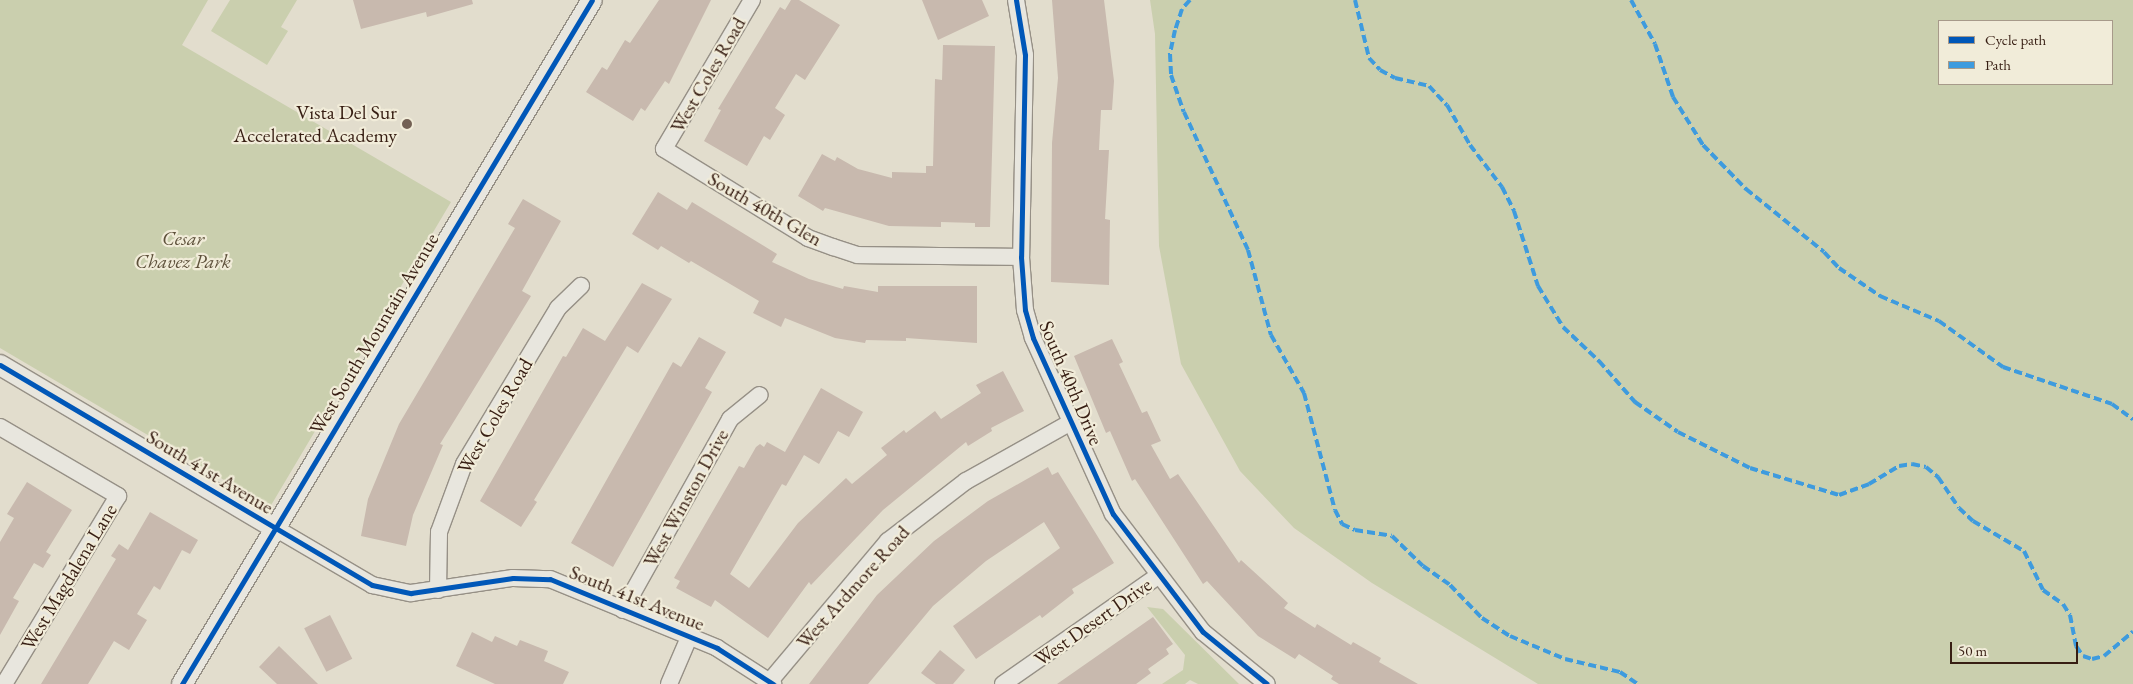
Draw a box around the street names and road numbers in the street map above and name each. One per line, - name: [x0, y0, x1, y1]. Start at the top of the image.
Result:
- street label: West Coles Road: [665, 13, 751, 137]
- street label: South 40th Glen: [704, 167, 826, 251]
- street label: West South Mountain Avenue: [304, 229, 444, 439]
- street label: South 40th Drive: [1034, 317, 1108, 449]
- street label: West Coles Road: [452, 354, 538, 478]
- street label: South 41st Avenue: [142, 425, 278, 519]
- street label: West Winston Drive: [638, 425, 734, 571]
- street label: West Magdalena Lane: [16, 499, 122, 655]
- street label: West Ardmore Road: [791, 521, 915, 653]
- street label: South 41st Avenue: [566, 560, 708, 636]
- street label: West Desert Drive: [1030, 573, 1156, 671]

